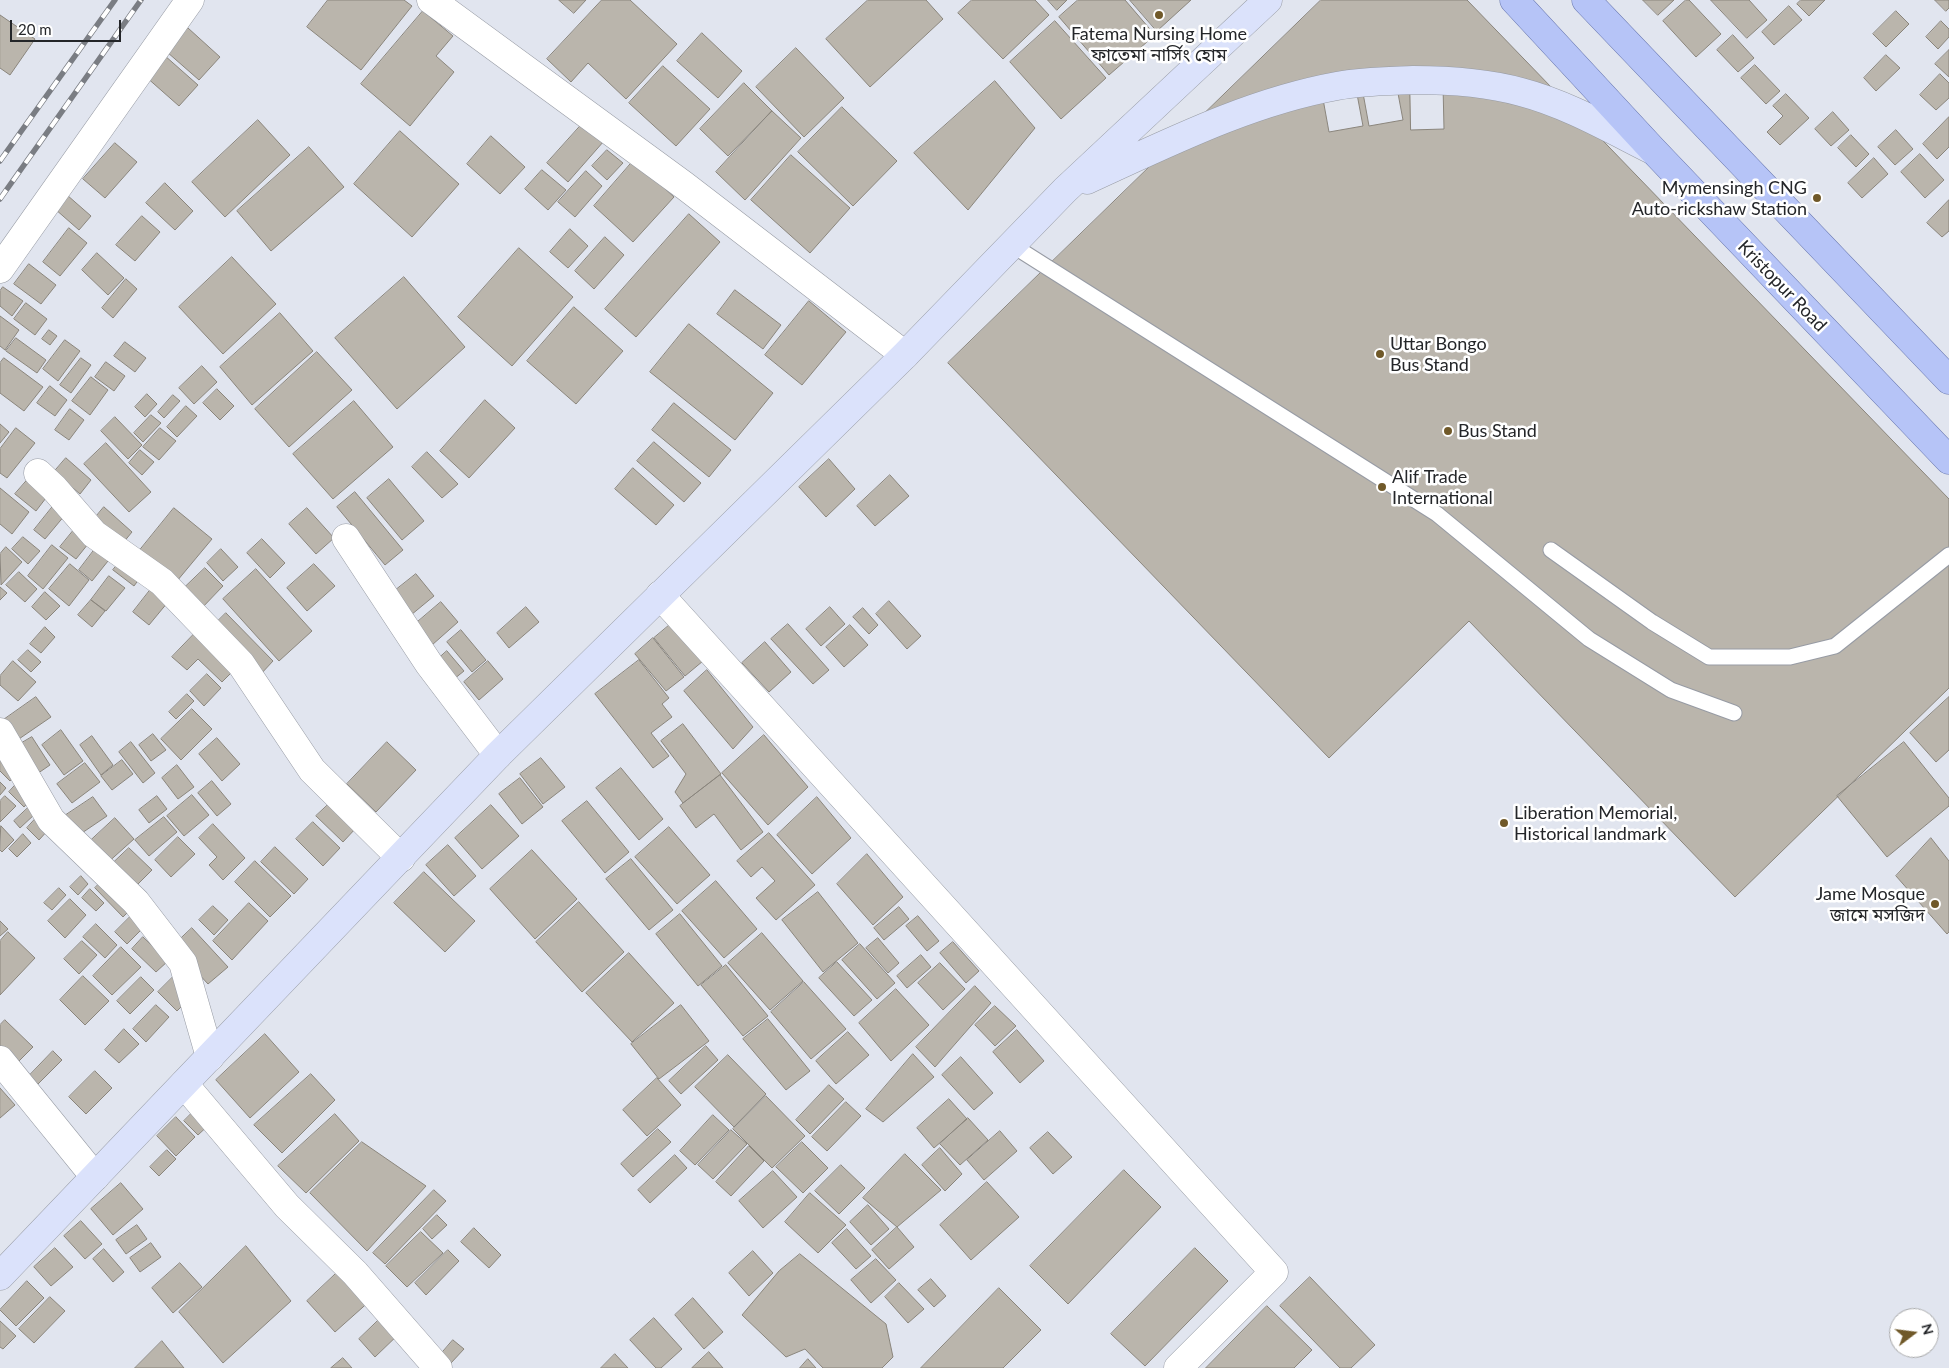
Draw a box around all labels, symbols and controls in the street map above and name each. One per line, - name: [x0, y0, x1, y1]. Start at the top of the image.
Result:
- marker: Fatema Nursing Home ফাতেমা নার্সিং হোম: [1153, 9, 1165, 21]
- scale bar: [12, 10, 124, 42]
- text: 20 m: [18, 20, 52, 38]
- place label: Fatema Nursing Home ফাতেমা নার্সিং হোম: [1071, 23, 1247, 66]
- place label: Mymensingh CNG Auto-rickshaw Station: [1632, 177, 1807, 220]
- marker: Mymensingh CNG Auto-rickshaw Station: [1811, 192, 1823, 204]
- street label: Kristopur Road: [1733, 236, 1831, 336]
- place label: Uttar Bongo Bus Stand: [1390, 333, 1487, 376]
- marker: Uttar Bongo Bus Stand: [1374, 348, 1386, 360]
- place label: Bus Stand: [1458, 420, 1537, 442]
- marker: Bus Stand: [1442, 425, 1454, 437]
- place label: Alif Trade International: [1392, 466, 1493, 508]
- marker: Alif Trade International: [1376, 481, 1388, 493]
- place label: Liberation Memorial, Historical landmark: [1514, 802, 1677, 844]
- marker: Liberation Memorial, Historical landmark: [1498, 817, 1510, 829]
- place label: Jame Mosque জামে মসজিদ: [1816, 883, 1925, 926]
- marker: Jame Mosque জামে মসজিদ: [1929, 898, 1941, 910]
- north arrow: [1889, 1308, 1939, 1358]
- text: N: [1918, 1322, 1938, 1337]

